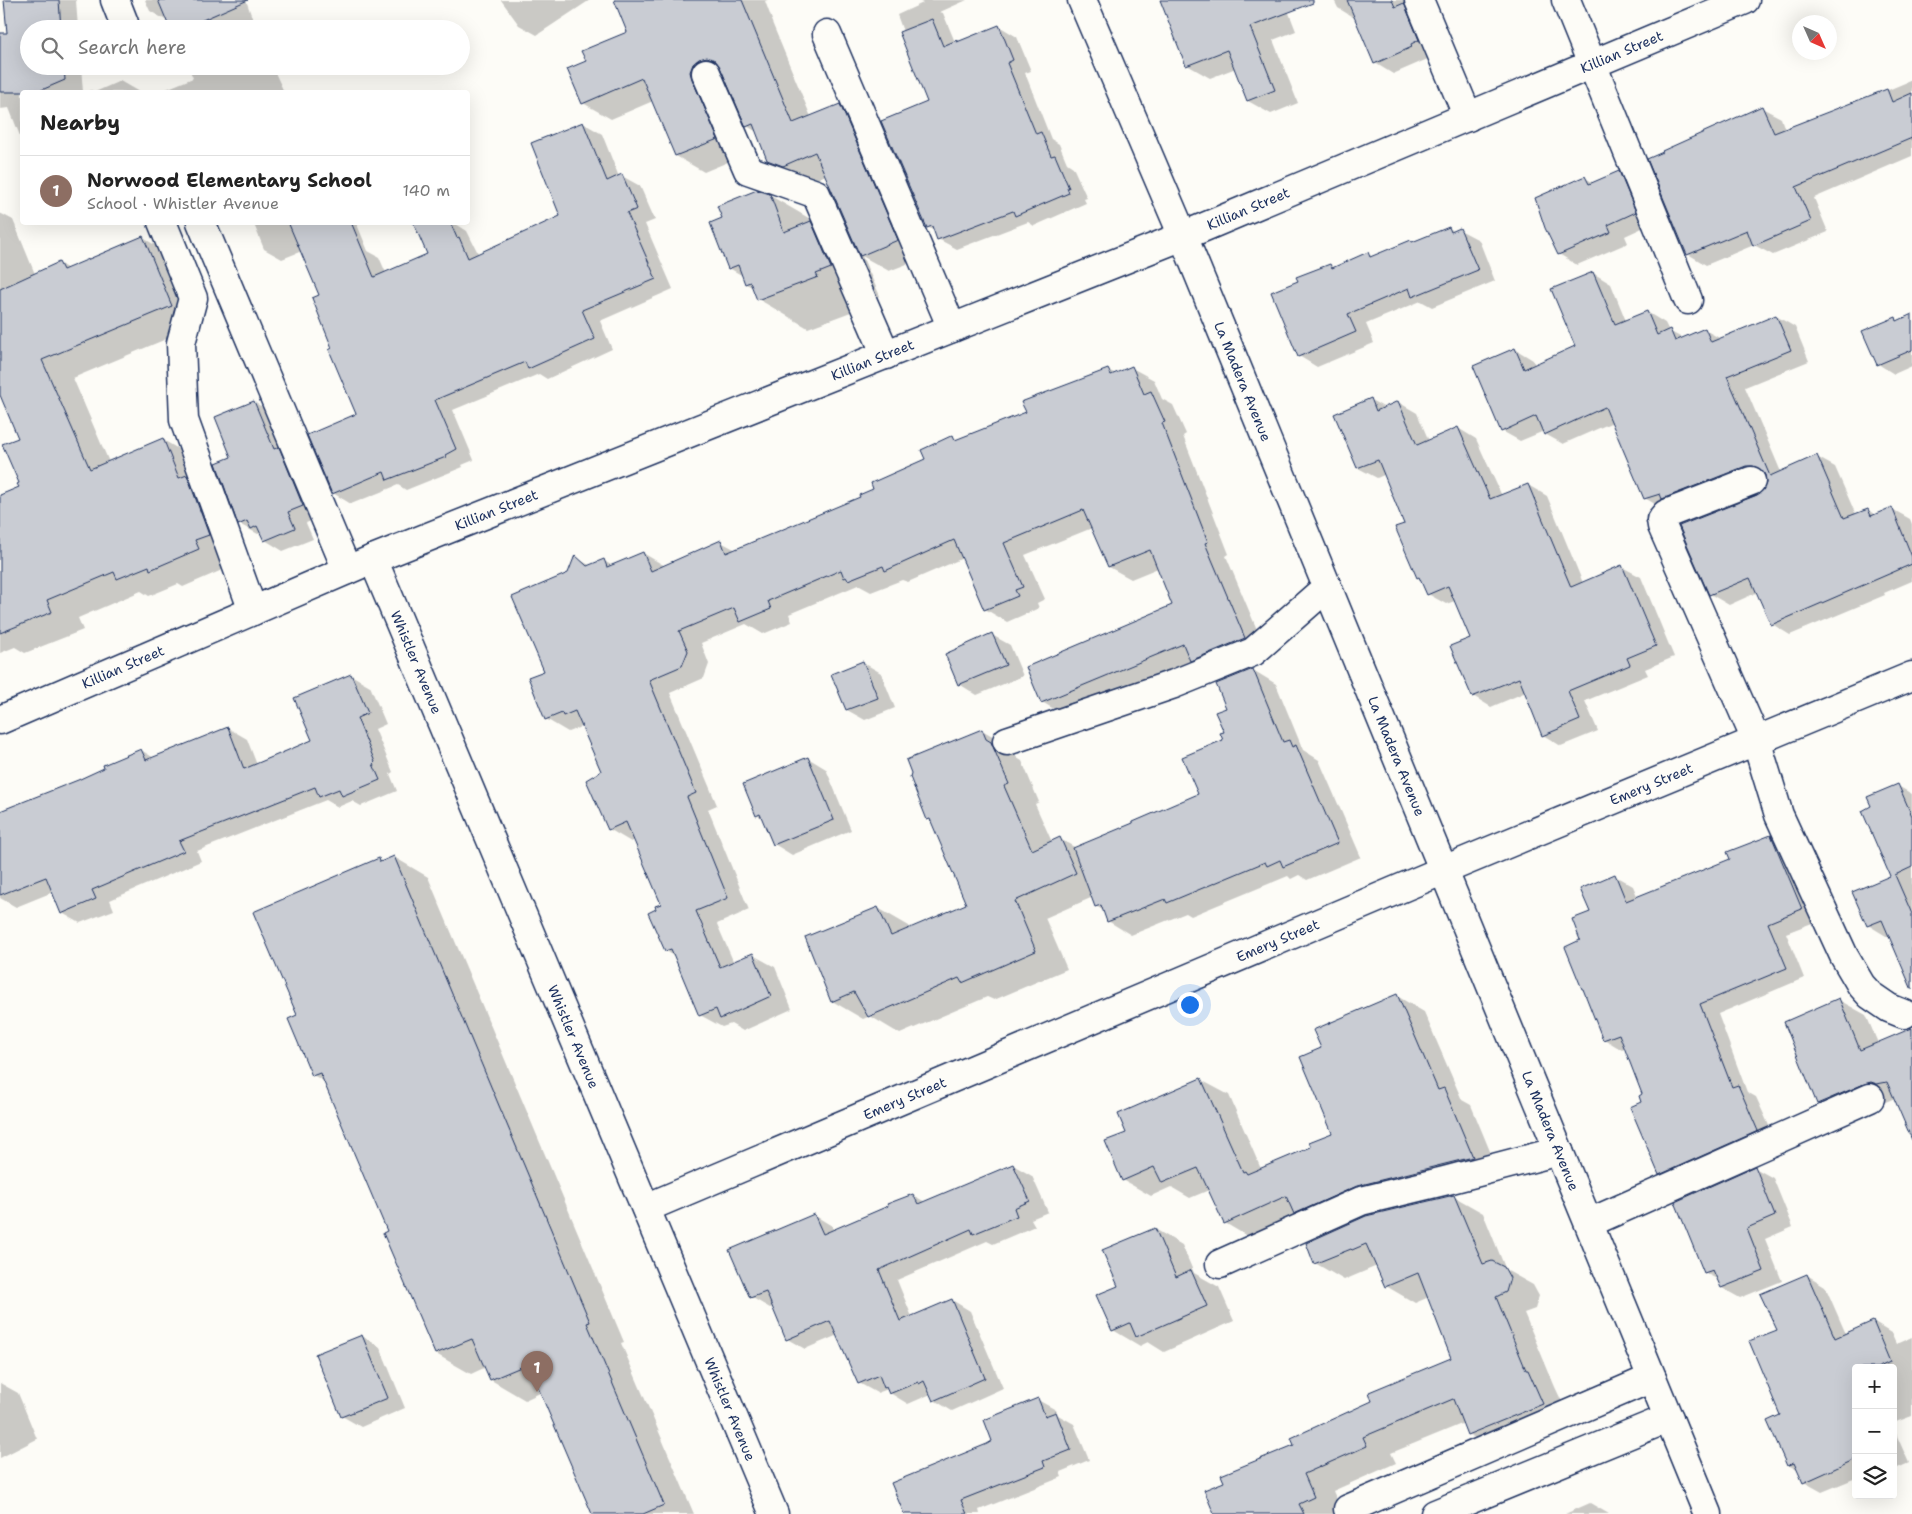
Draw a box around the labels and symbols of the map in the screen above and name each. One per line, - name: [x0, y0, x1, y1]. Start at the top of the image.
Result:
- north arrow: [1792, 15, 1837, 60]
- street label: Killian Street: [1578, 26, 1666, 77]
- street label: Killian Street: [1204, 183, 1292, 234]
- street label: La Madera Avenue: [1210, 319, 1275, 444]
- street label: Killian Street: [828, 335, 917, 384]
- street label: Killian Street: [452, 485, 541, 535]
- street label: Whistler Avenue: [387, 608, 446, 717]
- street label: Killian Street: [79, 641, 167, 693]
- street label: La Madera Avenue: [1364, 693, 1429, 819]
- street label: Emery Street: [1607, 759, 1696, 809]
- street label: Emery Street: [1233, 915, 1322, 966]
- street label: Whistler Avenue: [544, 982, 603, 1091]
- your location: [1177, 992, 1203, 1018]
- street label: La Madera Avenue: [1518, 1068, 1583, 1193]
- street label: Emery Street: [861, 1073, 949, 1124]
- pin: 1: [521, 1351, 553, 1392]
- street label: Whistler Avenue: [700, 1355, 760, 1464]

